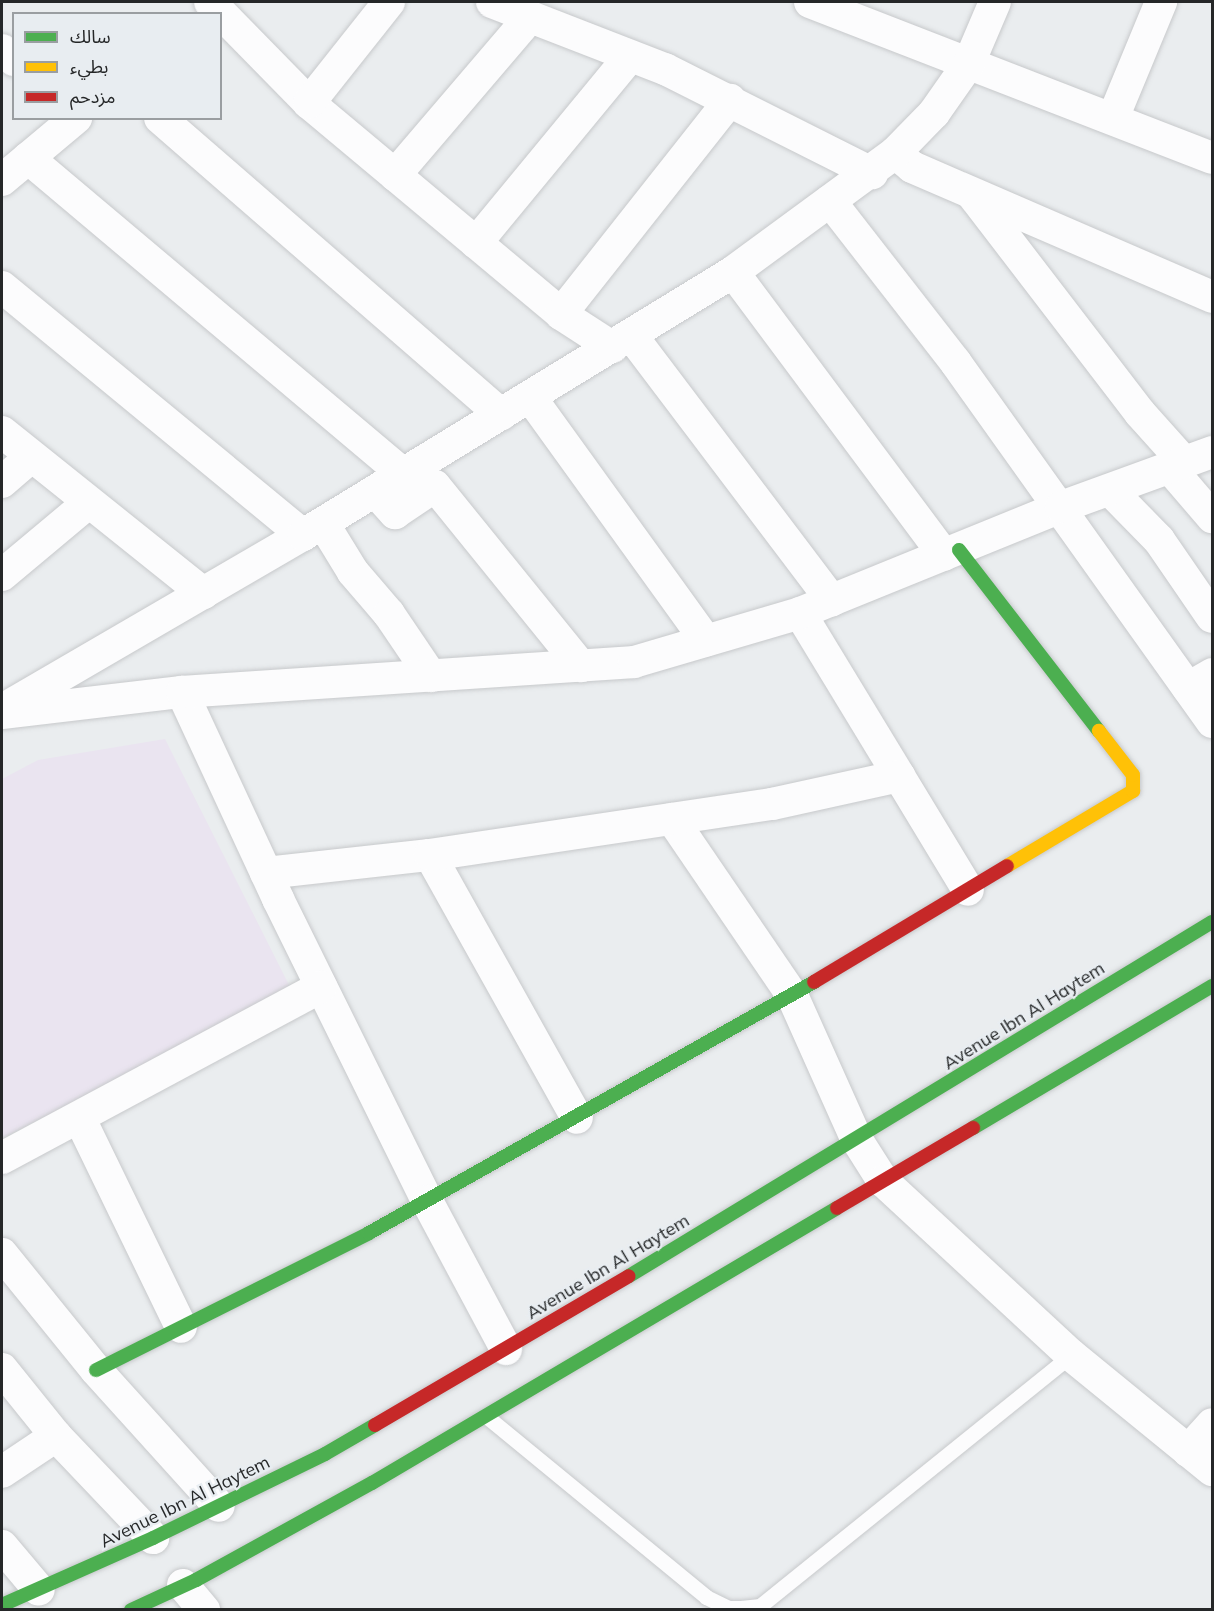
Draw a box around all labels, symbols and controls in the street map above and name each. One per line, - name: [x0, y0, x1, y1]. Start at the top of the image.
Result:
- legend: [12, 12, 222, 120]
- text: سالك: [70, 25, 111, 48]
- text: بطيء: [70, 55, 108, 78]
- text: مزدحم: [70, 85, 115, 108]
- street label: Avenue Ibn Al Haytem: [939, 957, 1109, 1075]
- street label: Avenue Ibn Al Haytem: [523, 1210, 693, 1324]
- street label: Avenue Ibn Al Haytem: [97, 1451, 273, 1553]

